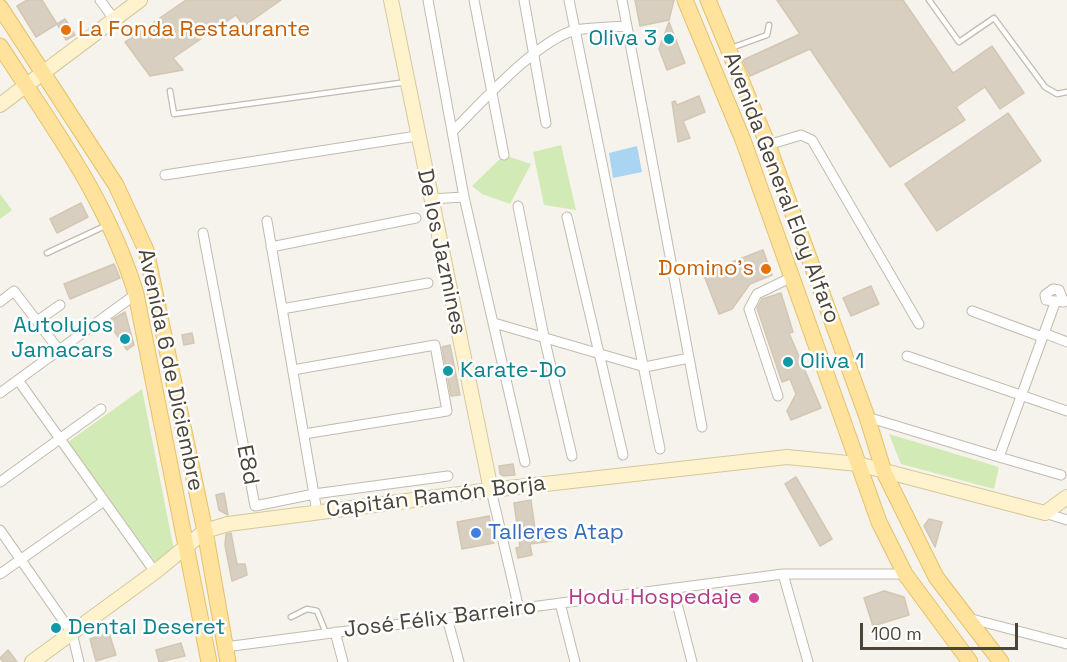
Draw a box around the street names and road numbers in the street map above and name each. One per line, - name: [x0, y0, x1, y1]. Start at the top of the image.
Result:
- street label: Avenida General Eloy Alfaro: [717, 49, 845, 327]
- street label: De los Jazmines: [411, 167, 471, 337]
- street label: Avenida 6 de Diciembre: [131, 247, 209, 493]
- street label: E8d: [230, 443, 264, 487]
- street label: Capitán Ramón Borja: [325, 470, 547, 524]
- street label: José Félix Barreiro: [342, 594, 538, 644]

